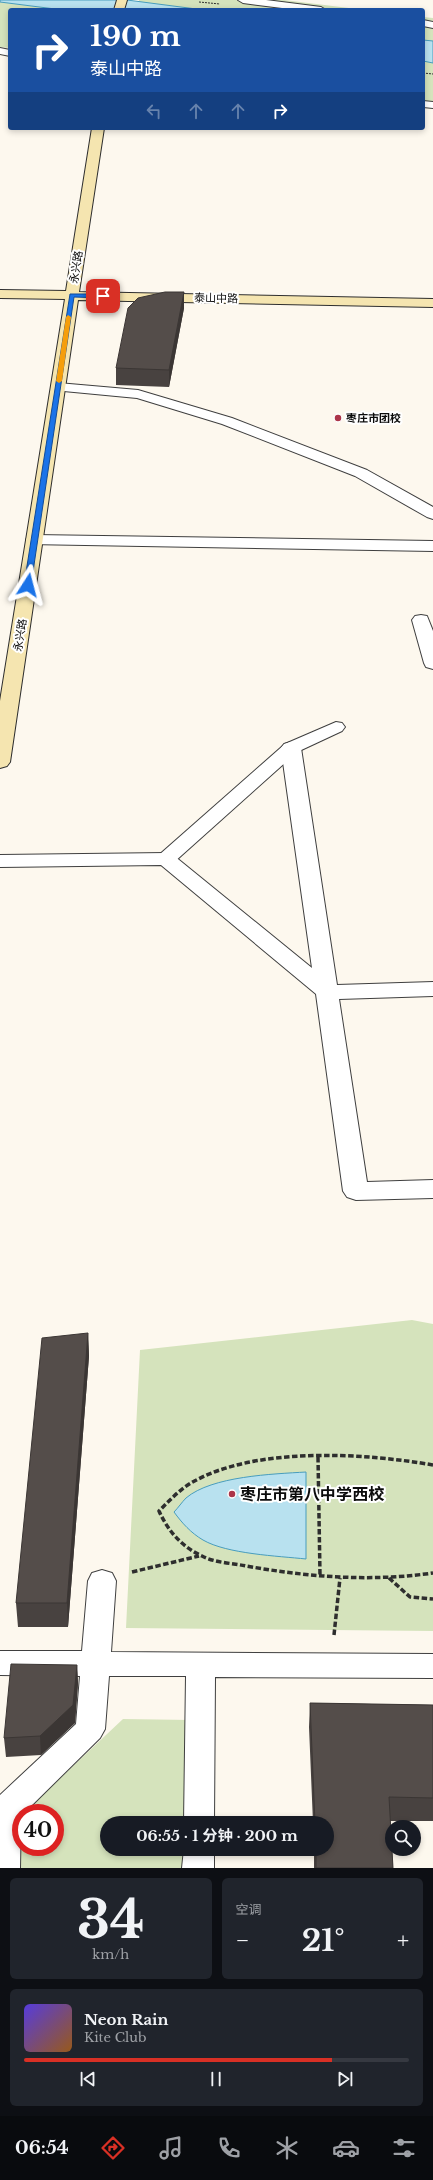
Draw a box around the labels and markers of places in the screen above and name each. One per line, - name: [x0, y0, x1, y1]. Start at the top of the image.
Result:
- pin: [86, 279, 120, 313]
- place label: 枣庄市团校: [346, 411, 401, 425]
- marker: 枣庄市团校: [333, 413, 343, 423]
- place label: 枣庄市第八中学西校: [240, 1484, 385, 1504]
- marker: 枣庄市第八中学西校: [227, 1489, 237, 1499]

